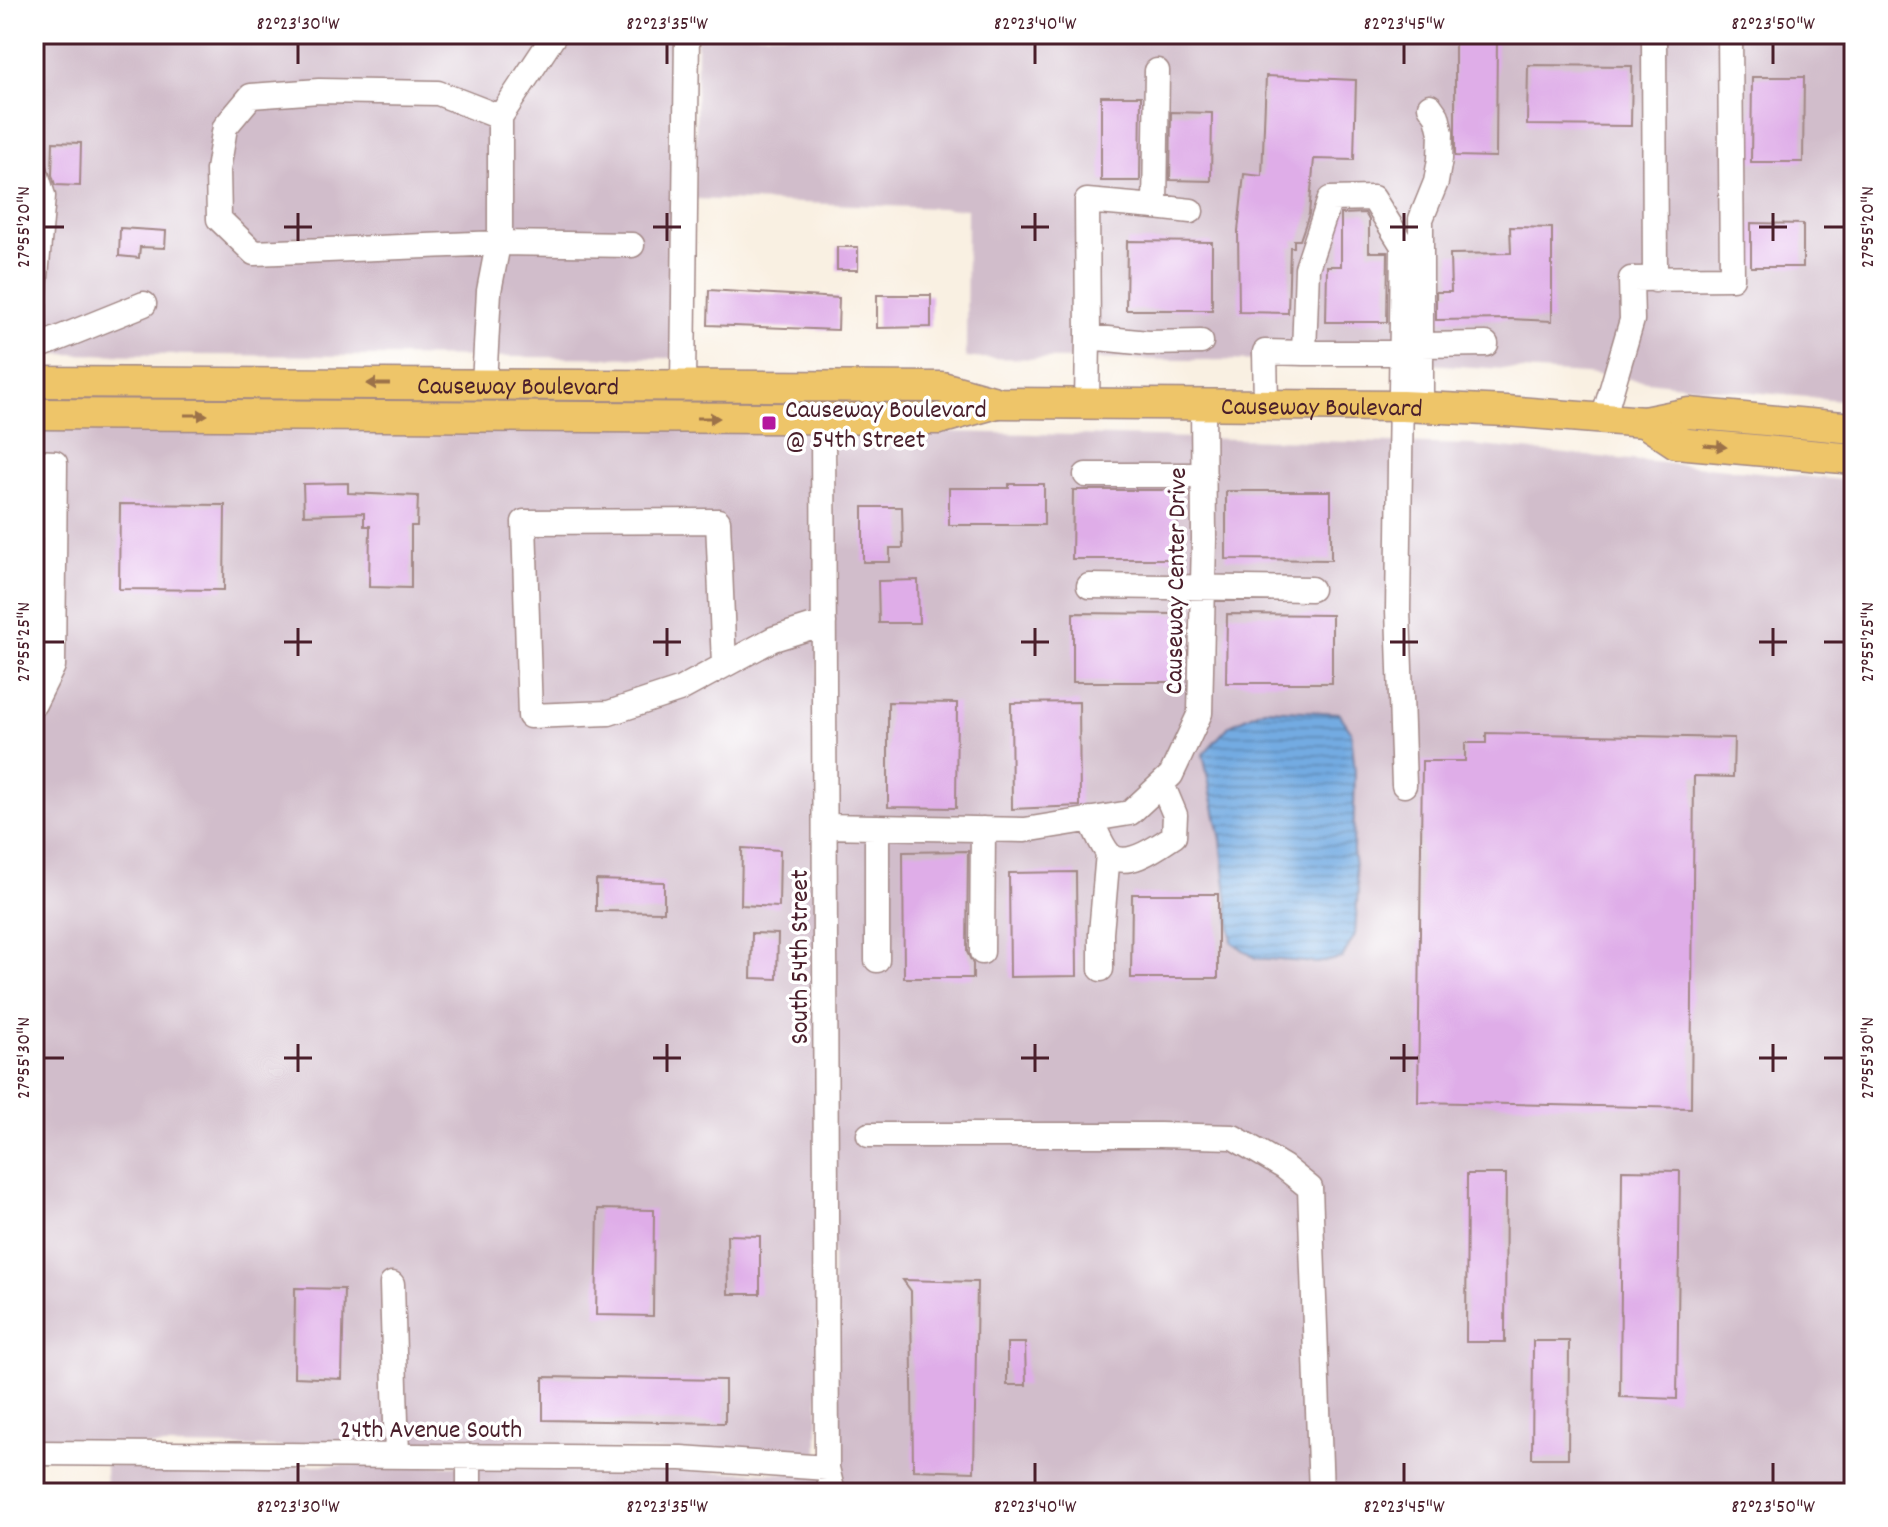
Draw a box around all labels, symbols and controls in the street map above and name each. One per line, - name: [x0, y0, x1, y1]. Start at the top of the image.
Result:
- text: 82°23'30"W: [256, 11, 340, 39]
- text: 82°23'35"W: [626, 11, 708, 39]
- text: 82°23'40"W: [994, 11, 1077, 39]
- text: 82°23'45"W: [1364, 11, 1445, 39]
- text: 82°23'50"W: [1731, 11, 1815, 39]
- text: 27°55'20"N: [11, 186, 39, 268]
- text: 27°55'20"N: [1855, 186, 1883, 268]
- street label: Causeway Boulevard: [417, 369, 619, 407]
- one-way arrow: [365, 378, 390, 390]
- street label: Causeway Boulevard: [1221, 390, 1423, 429]
- place label: Causeway Boulevard @ 54th Street: [785, 393, 987, 460]
- one-way arrow: [184, 409, 209, 421]
- one-way arrow: [696, 412, 721, 424]
- marker: Causeway Boulevard @ 54th Street: [760, 414, 778, 432]
- one-way arrow: [1703, 440, 1728, 453]
- street label: Causeway Center Drive: [1157, 467, 1198, 695]
- text: 27°55'25"N: [11, 602, 39, 682]
- text: 27°55'25"N: [1855, 602, 1883, 682]
- street label: South 54th Street: [783, 869, 820, 1045]
- text: 27°55'30"N: [11, 1017, 39, 1099]
- text: 27°55'30"N: [1855, 1017, 1883, 1099]
- street label: 24th Avenue South: [340, 1413, 522, 1450]
- text: 82°23'30"W: [256, 1494, 340, 1522]
- text: 82°23'35"W: [626, 1494, 708, 1522]
- text: 82°23'40"W: [994, 1494, 1077, 1522]
- text: 82°23'45"W: [1364, 1494, 1445, 1522]
- text: 82°23'50"W: [1731, 1494, 1815, 1522]

